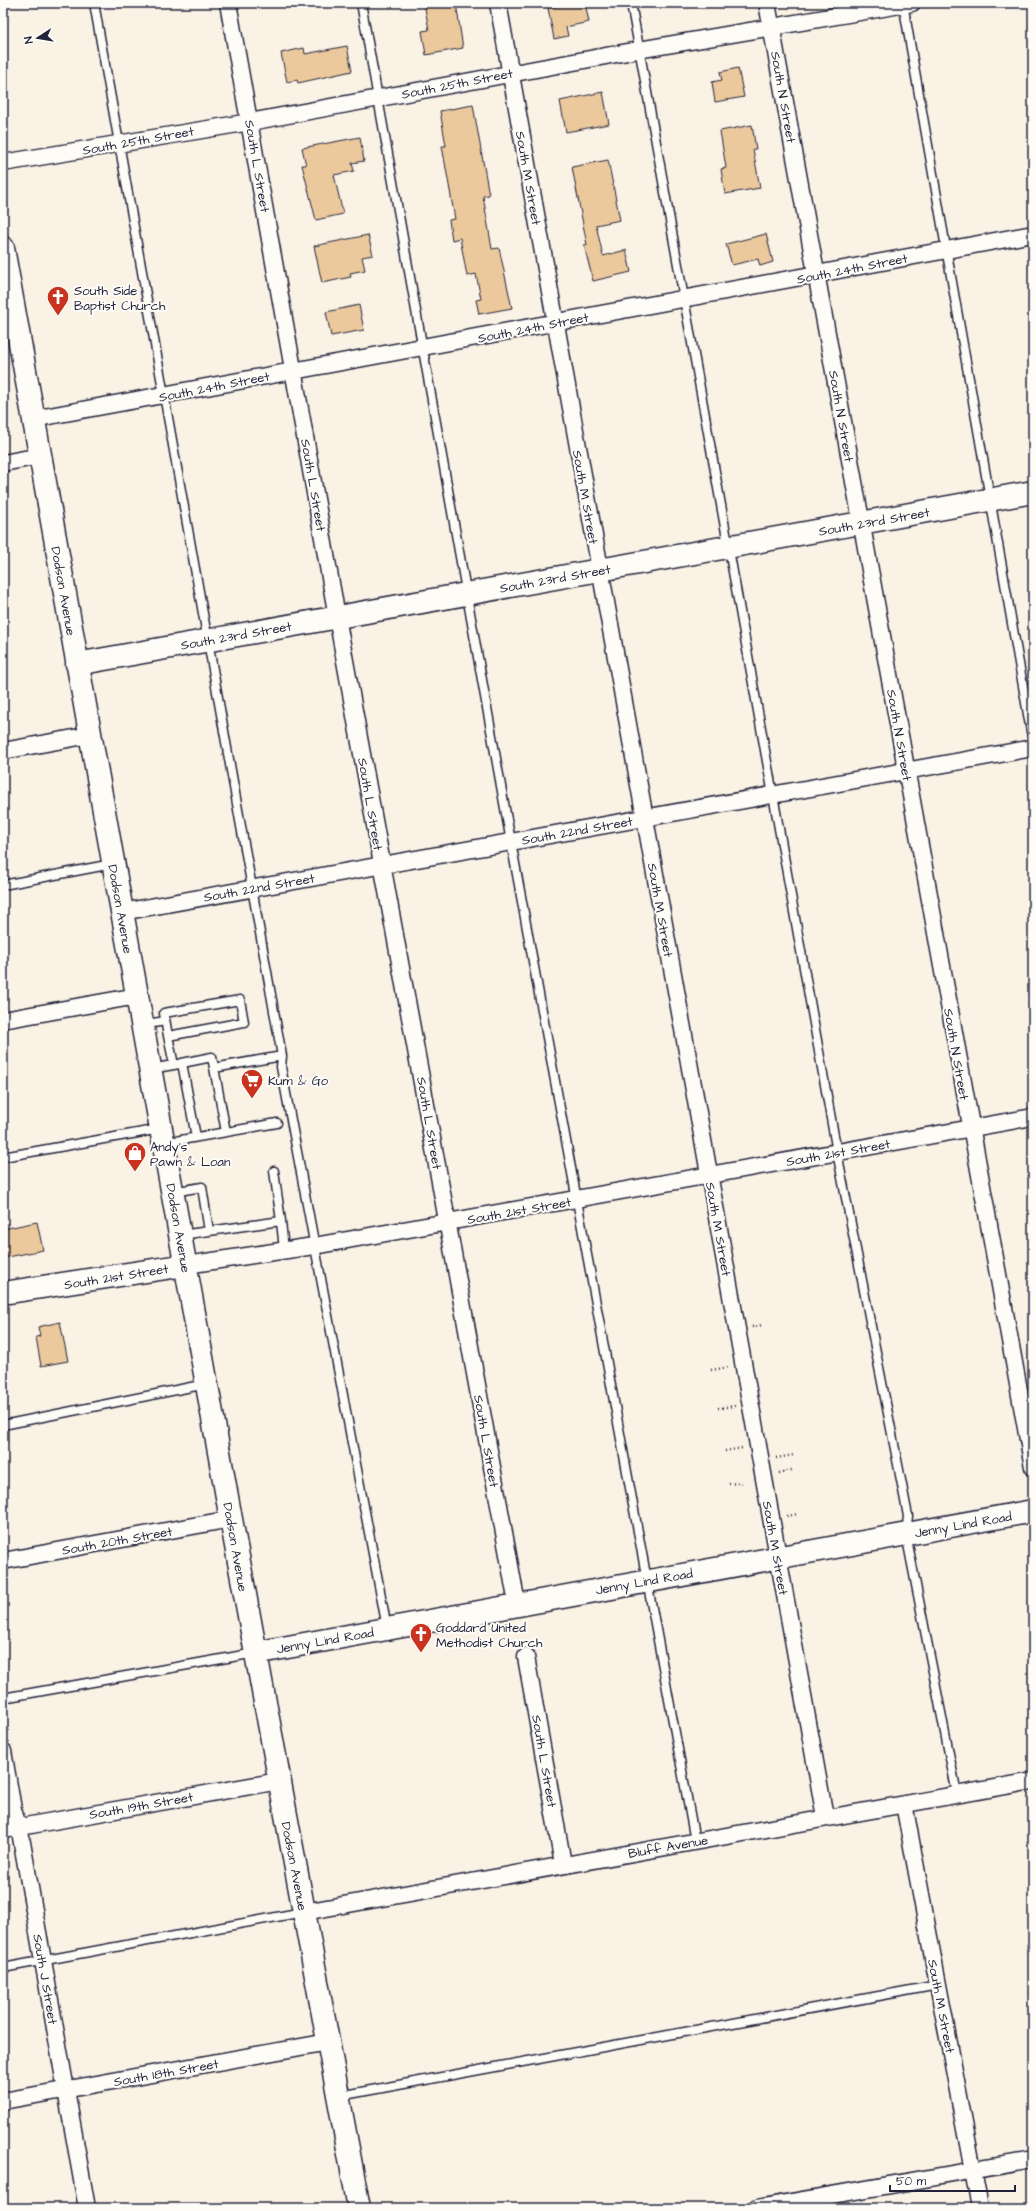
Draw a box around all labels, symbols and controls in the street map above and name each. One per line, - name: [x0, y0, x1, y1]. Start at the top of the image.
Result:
- north arrow: [18, 18, 58, 58]
- text: N: [21, 35, 37, 45]
- street label: South N Street: [766, 50, 800, 145]
- street label: South 25th Street: [400, 64, 515, 104]
- street label: South L Street: [240, 119, 274, 214]
- street label: South 25th Street: [81, 122, 196, 160]
- street label: South M Street: [511, 130, 545, 227]
- street label: South 24th Street: [795, 249, 910, 289]
- place label: South Side Baptist Church: [74, 282, 166, 315]
- church icon: South Side Baptist Church: [45, 284, 71, 317]
- street label: South 24th Street: [476, 308, 591, 348]
- street label: South 24th Street: [157, 367, 272, 407]
- street label: South N Street: [824, 369, 858, 464]
- street label: South L Street: [296, 438, 330, 533]
- street label: South M Street: [568, 449, 602, 546]
- street label: South 23rd Street: [817, 503, 932, 541]
- street label: Dodson Avenue: [46, 545, 80, 637]
- street label: South 23rd Street: [498, 560, 613, 598]
- street label: South 23rd Street: [179, 617, 294, 655]
- street label: South N Street: [882, 688, 916, 783]
- street label: South L Street: [353, 757, 387, 852]
- street label: South 22nd Street: [520, 812, 635, 850]
- street label: South M Street: [643, 862, 677, 959]
- street label: Dodson Avenue: [103, 863, 137, 955]
- street label: South 22nd Street: [202, 869, 317, 907]
- street label: South N Street: [939, 1007, 973, 1102]
- supermarket icon: Kum & Go: [239, 1067, 265, 1100]
- place label: Kum & Go: [268, 1072, 329, 1090]
- street label: South L Street: [412, 1076, 446, 1171]
- street label: South 21st Street: [785, 1135, 892, 1171]
- place label: Andy's Pawn & Loan: [150, 1138, 231, 1171]
- shop icon: Andy's Pawn & Loan: [122, 1140, 148, 1173]
- street label: South M Street: [701, 1181, 735, 1278]
- street label: Dodson Avenue: [161, 1182, 195, 1274]
- street label: South 21st Street: [466, 1193, 573, 1229]
- street label: South 21st Street: [63, 1260, 170, 1294]
- street label: South L Street: [469, 1394, 503, 1489]
- street label: South M Street: [758, 1500, 792, 1597]
- street label: Dodson Avenue: [218, 1501, 252, 1593]
- street label: Jenny Lind Road: [913, 1508, 1014, 1543]
- street label: South 20th Street: [61, 1522, 175, 1560]
- street label: Jenny Lind Road: [594, 1565, 695, 1600]
- place label: Goddard United Methodist Church: [436, 1619, 543, 1652]
- church icon: Goddard United Methodist Church: [408, 1621, 434, 1654]
- street label: Jenny Lind Road: [275, 1624, 376, 1659]
- street label: South L Street: [527, 1714, 561, 1809]
- street label: South 19th Street: [88, 1788, 195, 1824]
- street label: Dodson Avenue: [277, 1820, 311, 1912]
- street label: Bluff Avenue: [627, 1831, 710, 1863]
- street label: South J Street: [28, 1933, 62, 2026]
- street label: South M Street: [923, 1958, 959, 2055]
- street label: South 18th Street: [112, 2055, 221, 2091]
- scale bar: [890, 2167, 1015, 2193]
- text: 50 m: [896, 2173, 927, 2190]

